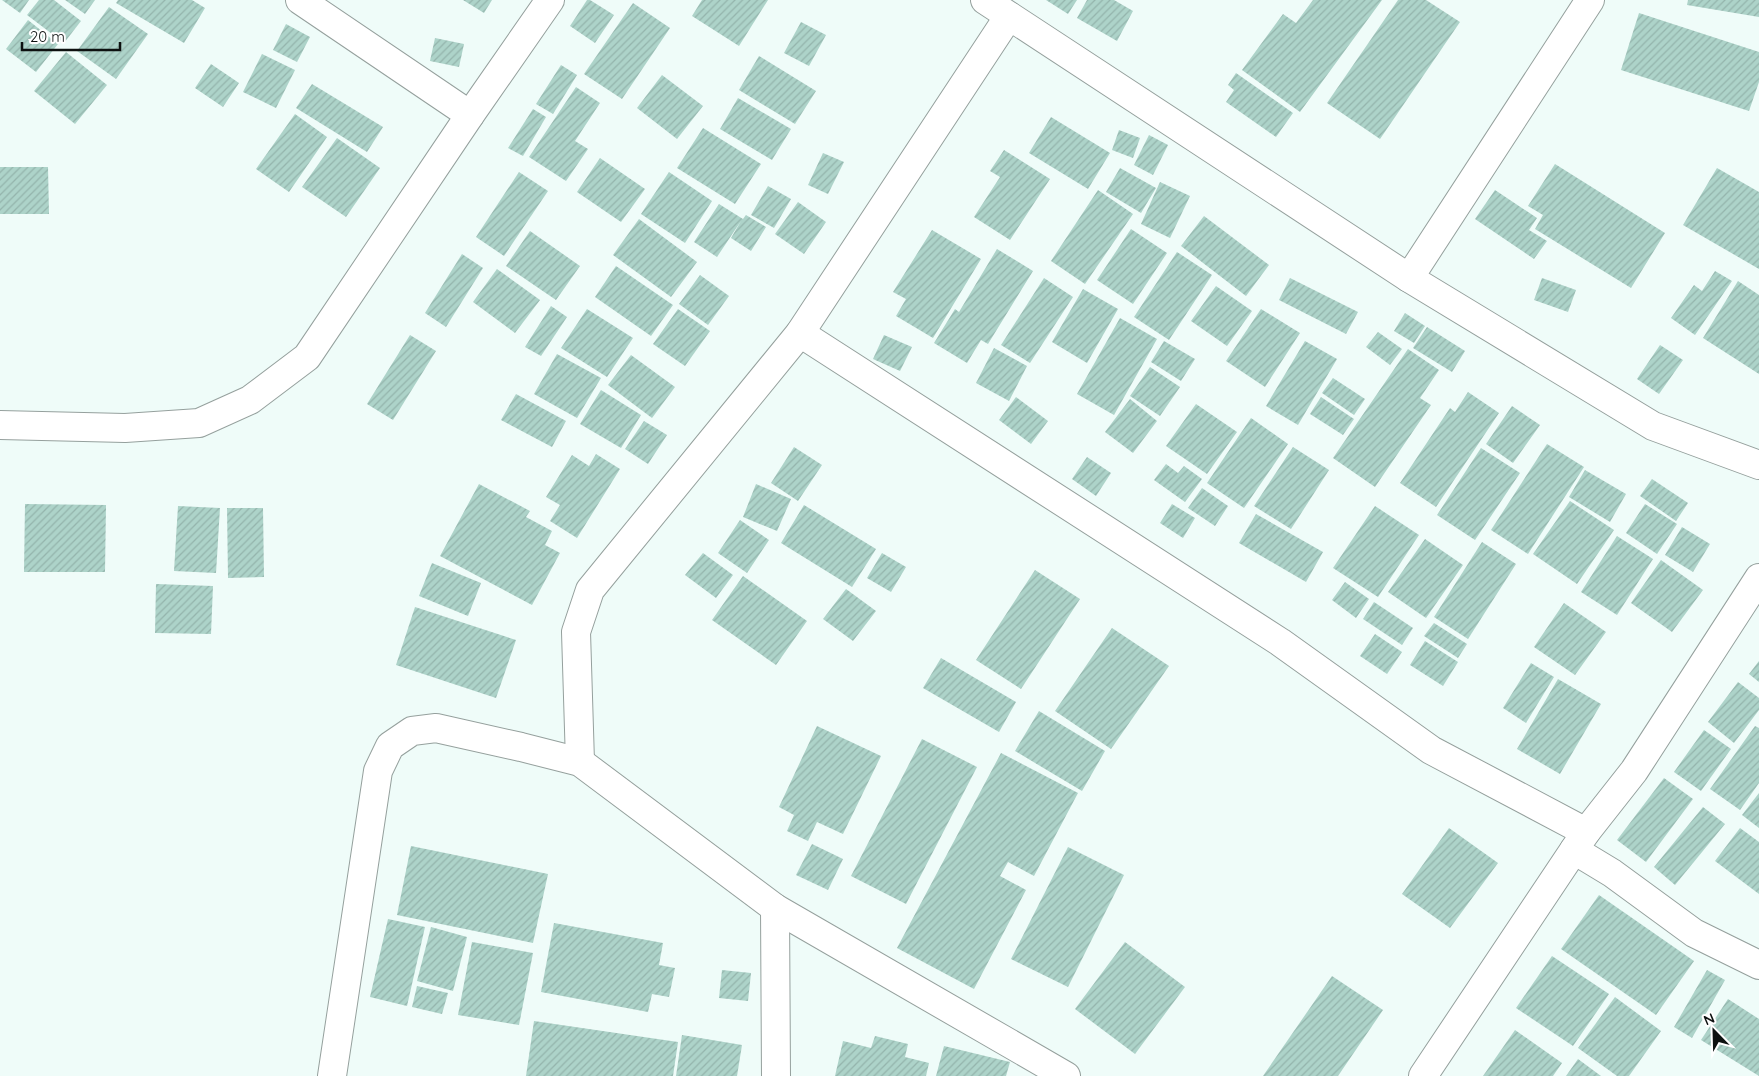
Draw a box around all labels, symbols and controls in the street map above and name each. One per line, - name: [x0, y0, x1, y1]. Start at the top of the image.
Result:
- scale bar: [22, 20, 120, 52]
- text: 20 m: [30, 27, 65, 46]
- north arrow: [1689, 1006, 1739, 1056]
- text: N: [1701, 1009, 1717, 1029]

